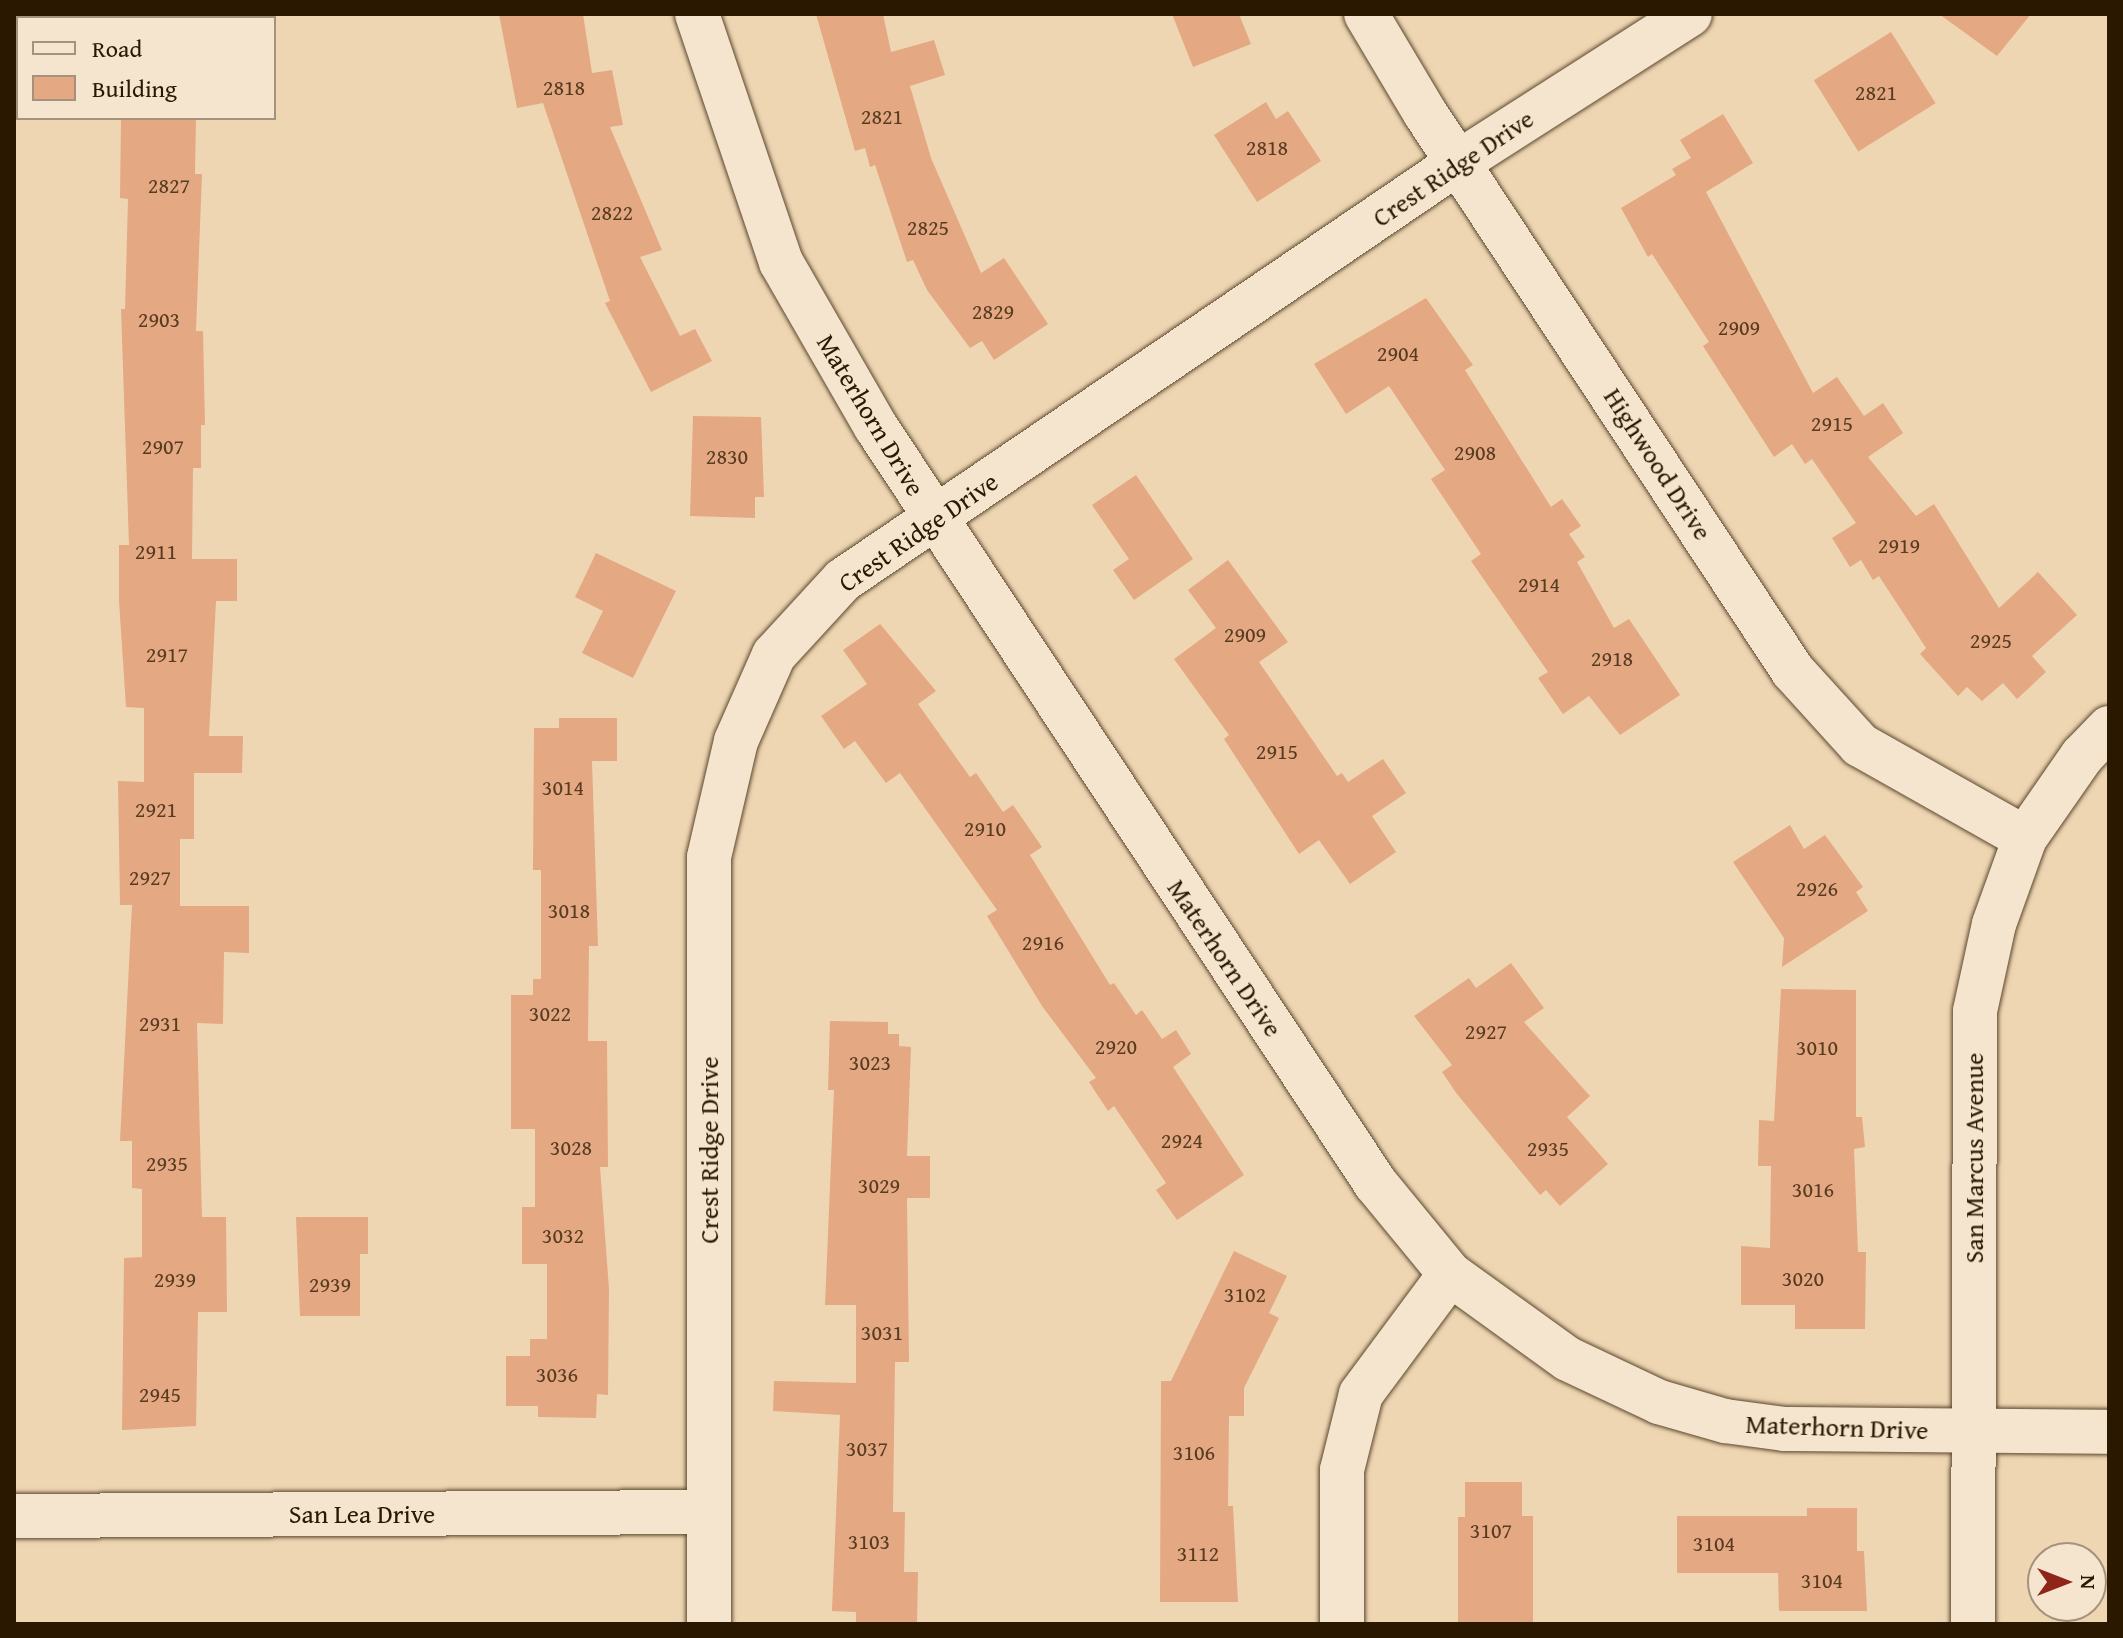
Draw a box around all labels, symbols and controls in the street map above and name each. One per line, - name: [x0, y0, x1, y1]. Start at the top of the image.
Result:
- legend: [16, 16, 276, 120]
- text: Road: [92, 31, 142, 66]
- text: Building: [92, 71, 177, 106]
- house number: 2818: [543, 75, 585, 101]
- house number: 2821: [1855, 80, 1897, 106]
- street label: Crest Ridge Drive: [1367, 103, 1539, 233]
- house number: 2821: [861, 104, 903, 130]
- house number: 2818: [1246, 135, 1288, 161]
- house number: 2827: [148, 173, 190, 199]
- house number: 2822: [591, 200, 633, 226]
- house number: 2825: [907, 215, 949, 241]
- house number: 2829: [972, 299, 1014, 325]
- house number: 2903: [138, 307, 180, 333]
- house number: 2909: [1718, 315, 1760, 341]
- street label: Materhorn Drive: [811, 329, 931, 501]
- house number: 2904: [1377, 341, 1419, 367]
- street label: Highwood Drive: [1597, 382, 1719, 546]
- house number: 2915: [1811, 411, 1853, 437]
- house number: 2907: [142, 434, 184, 460]
- house number: 2908: [1454, 440, 1496, 466]
- house number: 2830: [706, 444, 748, 470]
- street label: Crest Ridge Drive: [832, 466, 1004, 598]
- house number: 2919: [1878, 533, 1920, 559]
- house number: 2911: [135, 539, 177, 565]
- house number: 2914: [1518, 572, 1560, 598]
- house number: 2909: [1224, 622, 1266, 648]
- house number: 2925: [1970, 628, 2012, 654]
- house number: 2917: [146, 642, 188, 668]
- house number: 2918: [1591, 646, 1633, 672]
- house number: 2915: [1256, 739, 1298, 765]
- house number: 3014: [542, 775, 584, 801]
- house number: 2921: [135, 797, 177, 823]
- house number: 2910: [964, 816, 1006, 842]
- house number: 2927: [129, 865, 171, 891]
- street label: Materhorn Drive: [1161, 873, 1289, 1043]
- house number: 2926: [1796, 876, 1838, 902]
- house number: 3018: [548, 898, 590, 924]
- house number: 2916: [1022, 930, 1064, 956]
- house number: 3022: [529, 1001, 571, 1027]
- house number: 2931: [139, 1011, 181, 1037]
- house number: 2927: [1465, 1019, 1507, 1045]
- house number: 2920: [1095, 1034, 1137, 1060]
- house number: 3010: [1796, 1035, 1838, 1061]
- house number: 3023: [849, 1050, 891, 1076]
- street label: San Marcus Avenue: [1958, 1053, 1990, 1263]
- street label: Crest Ridge Drive: [693, 1056, 725, 1244]
- house number: 2924: [1161, 1128, 1203, 1154]
- house number: 3028: [550, 1135, 592, 1161]
- house number: 2935: [1527, 1136, 1569, 1162]
- house number: 2935: [146, 1151, 188, 1177]
- house number: 3029: [858, 1173, 900, 1199]
- house number: 3016: [1792, 1177, 1834, 1203]
- house number: 3032: [542, 1223, 584, 1249]
- house number: 3020: [1782, 1266, 1824, 1292]
- house number: 2939: [154, 1267, 196, 1293]
- house number: 2939: [309, 1272, 351, 1298]
- house number: 3102: [1224, 1282, 1266, 1308]
- house number: 3031: [861, 1320, 903, 1346]
- house number: 3036: [536, 1362, 578, 1388]
- house number: 2945: [139, 1382, 181, 1408]
- street label: Materhorn Drive: [1745, 1408, 1929, 1446]
- house number: 3037: [846, 1436, 888, 1462]
- house number: 3106: [1173, 1440, 1215, 1466]
- street label: San Lea Drive: [289, 1498, 435, 1530]
- house number: 3107: [1470, 1518, 1512, 1544]
- house number: 3103: [848, 1529, 890, 1555]
- house number: 3104: [1693, 1531, 1735, 1557]
- house number: 3112: [1177, 1541, 1219, 1567]
- north arrow: [2027, 1542, 2107, 1622]
- house number: 3104: [1801, 1568, 1843, 1594]
- text: N: [2073, 1575, 2105, 1589]

